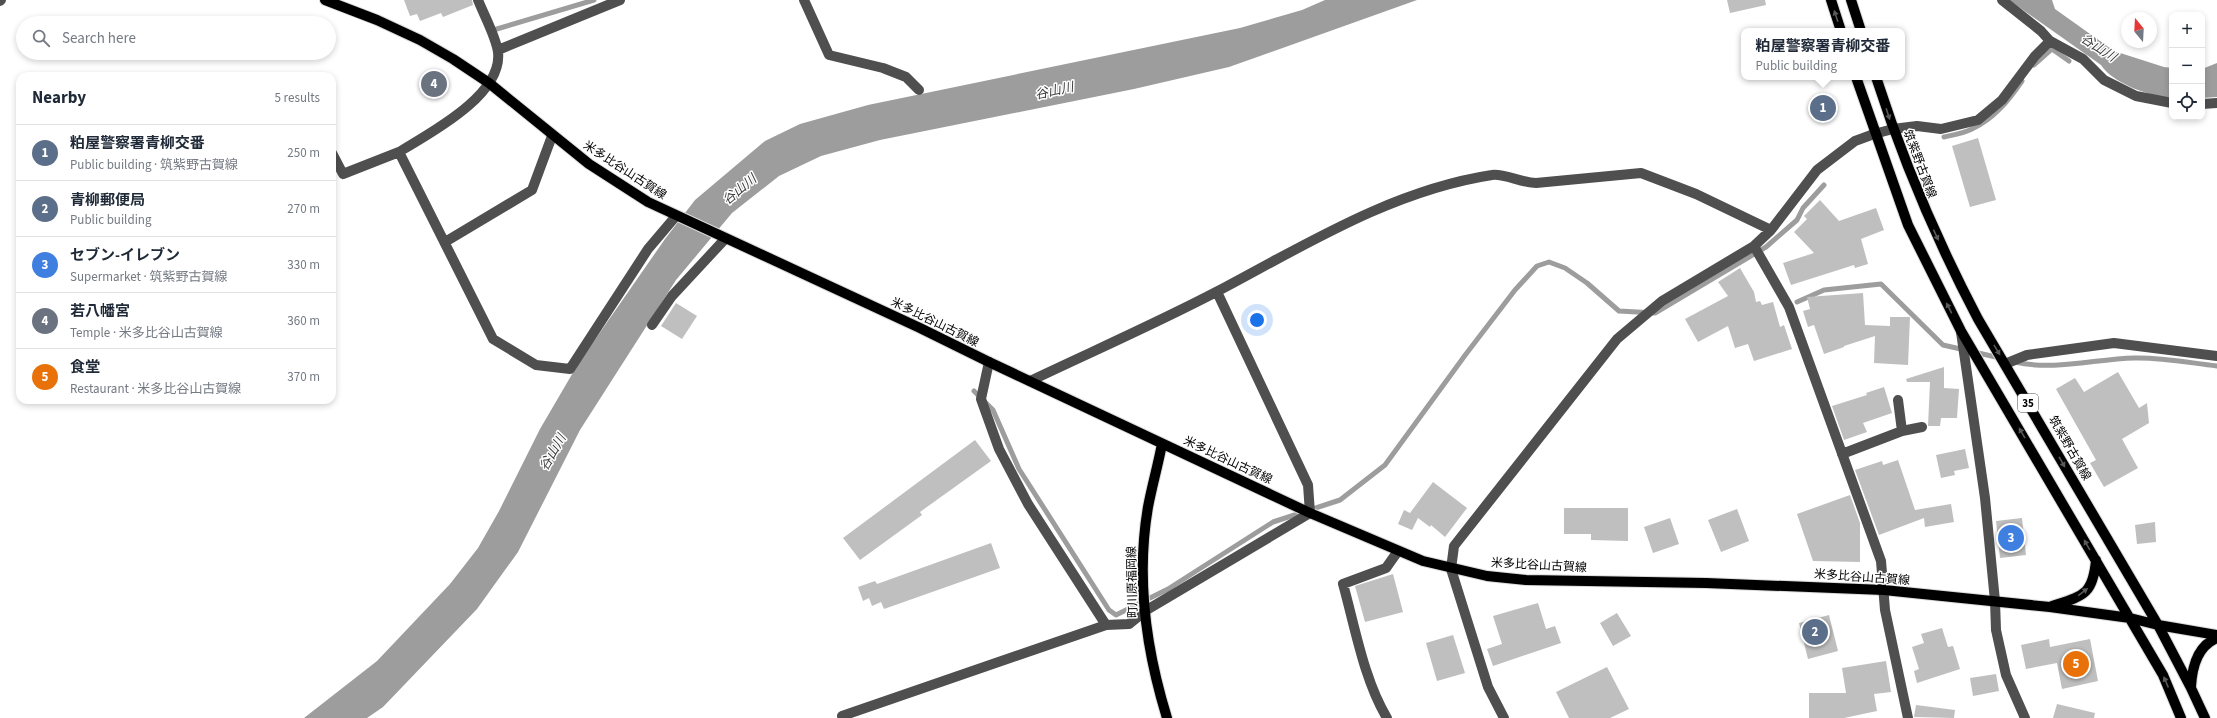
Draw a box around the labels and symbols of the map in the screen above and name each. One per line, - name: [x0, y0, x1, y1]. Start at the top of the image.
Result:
- one-way arrow: [1832, 9, 1838, 21]
- north arrow: [2121, 12, 2157, 48]
- water label: 谷山川: [2077, 30, 2121, 67]
- pin: 4: [421, 69, 447, 99]
- water label: 谷山川: [1033, 78, 1077, 104]
- pin: 1: [1810, 93, 1836, 123]
- one-way arrow: [1885, 108, 1891, 120]
- street label: 筑紫野古賀線: [1899, 128, 1940, 201]
- street label: 米多比谷山古賀線: [580, 137, 670, 204]
- water label: 谷山川: [719, 169, 762, 209]
- one-way arrow: [1933, 229, 1939, 241]
- street label: 米多比谷山古賀線: [888, 294, 982, 351]
- one-way arrow: [1946, 303, 1953, 314]
- your location: [1247, 310, 1267, 330]
- one-way arrow: [1993, 344, 2000, 356]
- road number: 35: [2018, 394, 2038, 412]
- street label: 筑紫野古賀線: [2044, 413, 2095, 484]
- one-way arrow: [2018, 427, 2025, 439]
- water label: 谷山川: [535, 429, 571, 474]
- street label: 米多比谷山古賀線: [1181, 432, 1275, 488]
- one-way arrow: [2059, 456, 2066, 468]
- pin: 3: [1998, 523, 2024, 553]
- one-way arrow: [2084, 539, 2091, 551]
- street label: 町川原福岡線: [1123, 546, 1142, 618]
- street label: 米多比谷山古賀線: [1491, 554, 1587, 577]
- street label: 米多比谷山古賀線: [1813, 566, 1910, 589]
- one-way arrow: [2078, 588, 2089, 596]
- pin: 2: [1802, 617, 1828, 647]
- pin: 5: [2063, 649, 2089, 679]
- one-way arrow: [2163, 677, 2169, 688]

